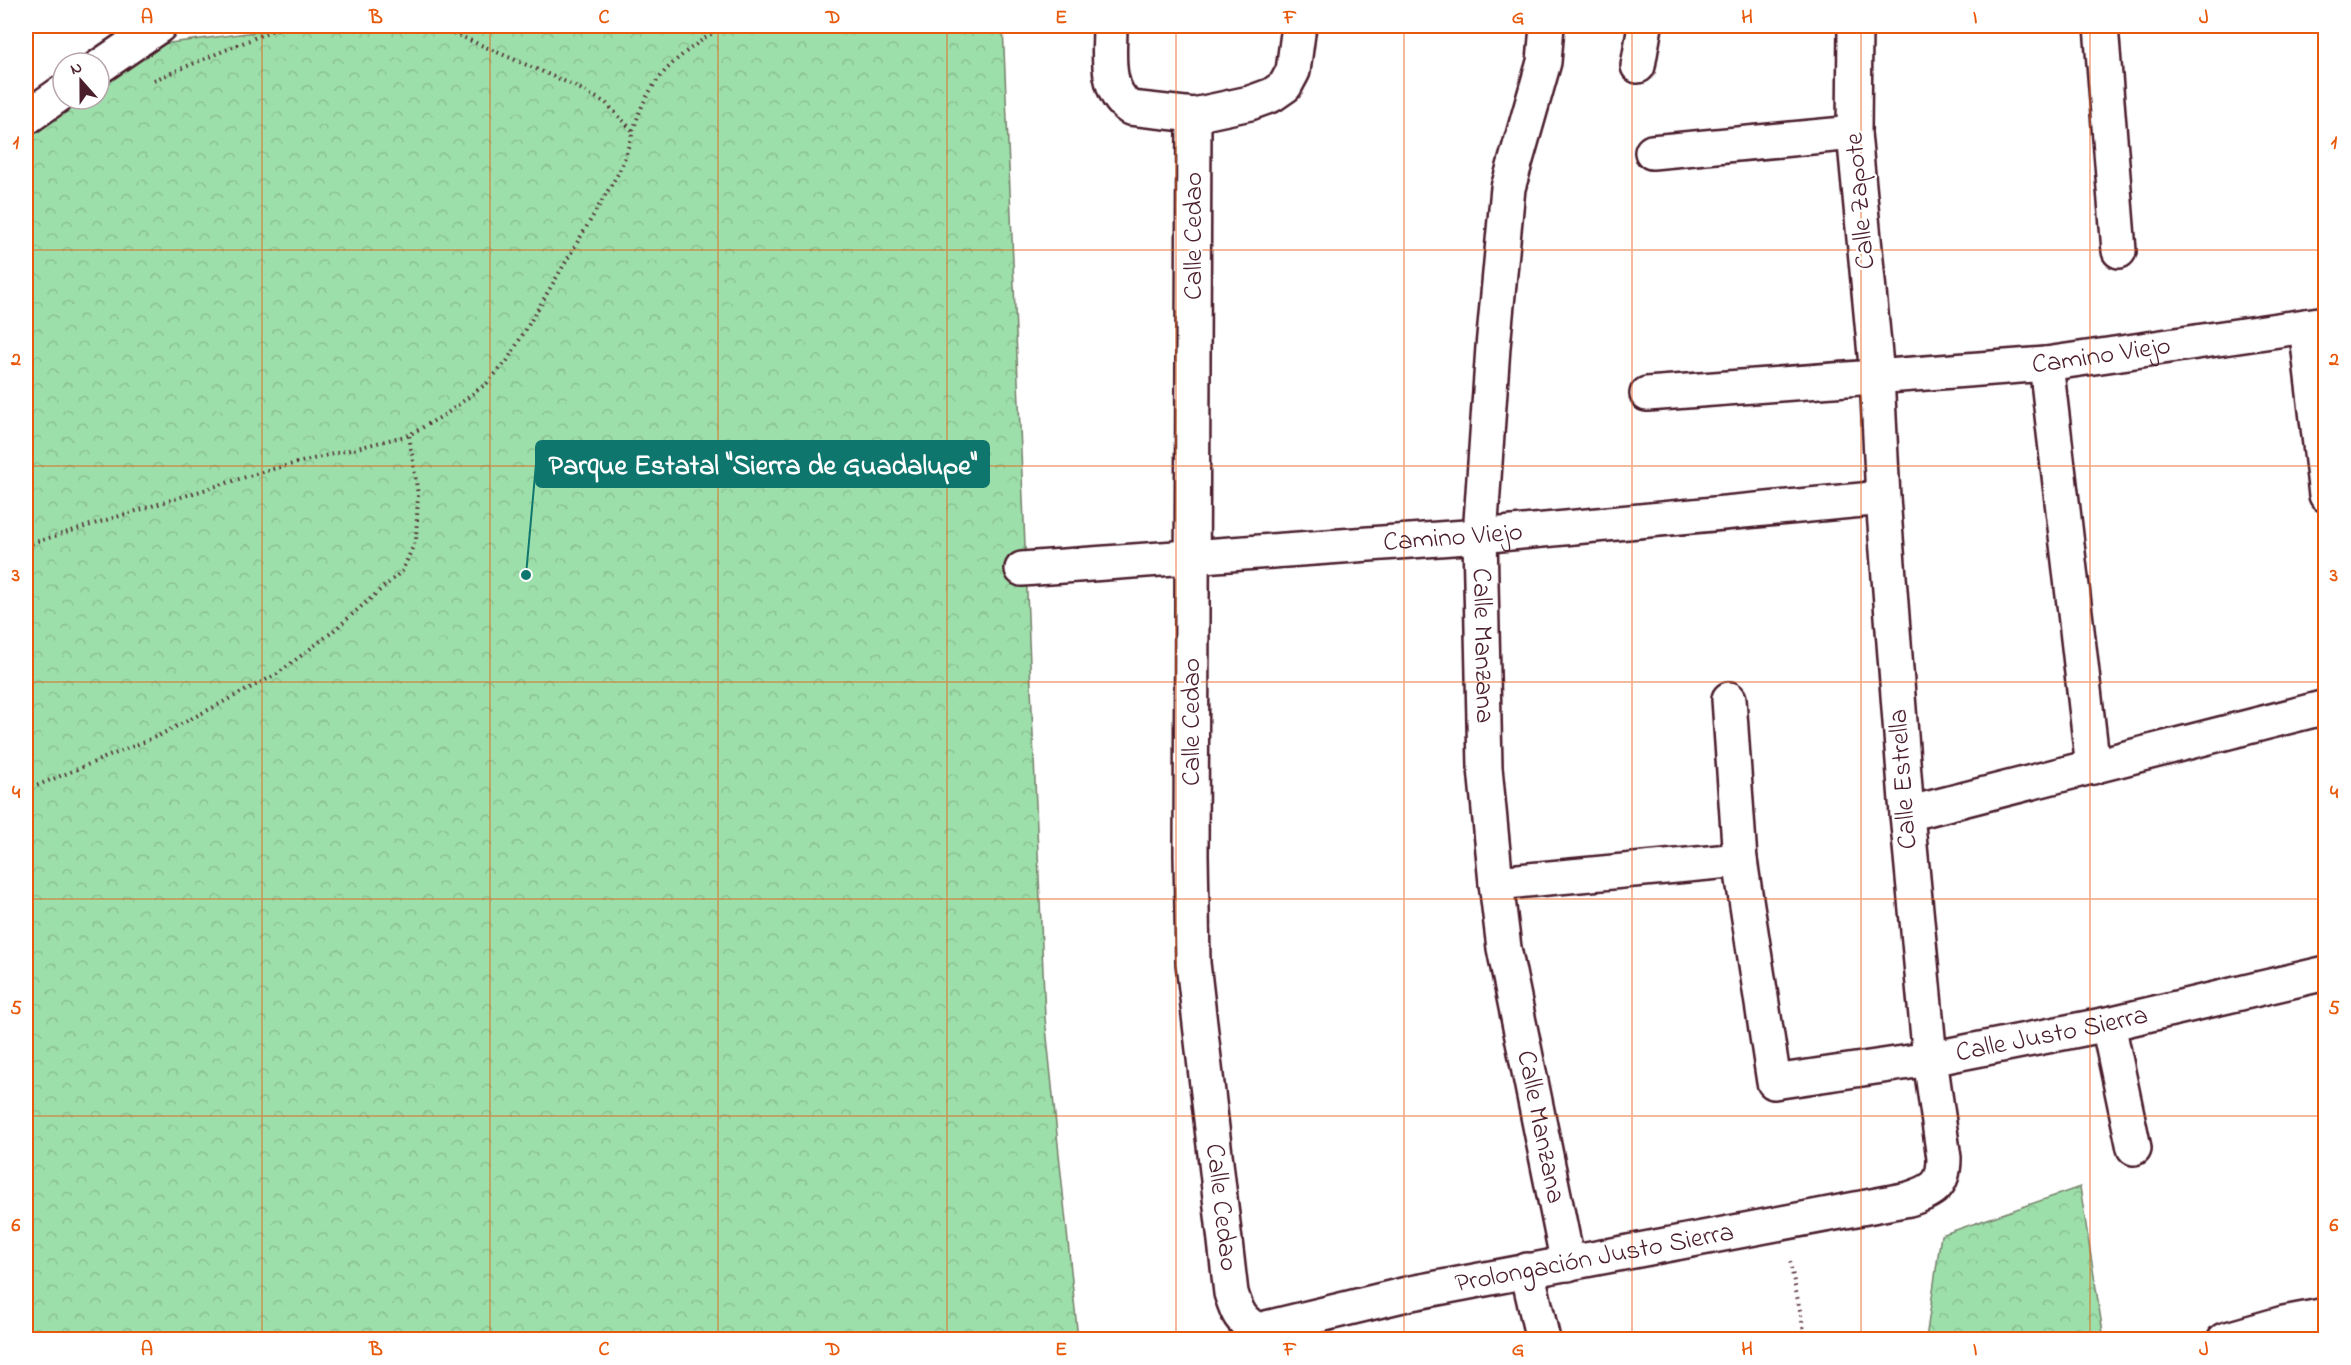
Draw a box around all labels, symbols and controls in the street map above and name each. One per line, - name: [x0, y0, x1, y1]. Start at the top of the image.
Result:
- text: A: [141, 4, 153, 33]
- text: B: [368, 4, 383, 33]
- text: C: [599, 4, 610, 33]
- text: D: [825, 4, 840, 33]
- text: E: [1055, 4, 1067, 33]
- text: F: [1283, 4, 1297, 33]
- text: G: [1512, 4, 1525, 33]
- text: H: [1741, 4, 1753, 33]
- text: I: [1973, 4, 1978, 33]
- text: J: [2199, 4, 2209, 33]
- north arrow: [51, 51, 111, 111]
- text: N: [67, 56, 86, 82]
- text: 1: [13, 129, 20, 158]
- text: 1: [2331, 129, 2338, 158]
- street label: Calle Zapote: [1836, 130, 1886, 271]
- street label: Calle Cedao: [1175, 172, 1214, 300]
- street label: Camino Viejo: [2031, 326, 2173, 384]
- text: 2: [10, 346, 21, 375]
- text: 2: [2328, 346, 2339, 375]
- callout: Parque Estatal "Sierra de Guadalupe": [536, 441, 989, 487]
- text: Parque Estatal "Sierra de Guadalupe": [549, 447, 978, 488]
- street label: Camino Viejo: [1382, 513, 1524, 562]
- text: 3: [11, 562, 20, 591]
- text: 3: [2329, 562, 2338, 591]
- street label: Calle Manzana: [1461, 568, 1504, 724]
- street label: Calle Cedao: [1173, 658, 1212, 786]
- street label: Calle Estrella: [1880, 707, 1928, 851]
- text: 4: [12, 779, 21, 808]
- text: 4: [2330, 779, 2339, 808]
- text: 5: [10, 995, 22, 1024]
- text: 5: [2328, 995, 2340, 1024]
- street label: Calle Justo Sierra: [1952, 996, 2152, 1073]
- street label: Calle Manzana: [1506, 1047, 1575, 1207]
- street label: Calle Cedao: [1194, 1141, 1248, 1273]
- text: 6: [12, 1212, 21, 1241]
- text: 6: [2330, 1212, 2339, 1241]
- street label: Prolongación Justo Sierra: [1452, 1213, 1737, 1304]
- text: A: [141, 1336, 153, 1365]
- text: B: [368, 1336, 383, 1365]
- text: C: [599, 1336, 610, 1365]
- text: D: [825, 1336, 840, 1365]
- text: E: [1055, 1336, 1067, 1365]
- text: F: [1283, 1336, 1297, 1365]
- text: G: [1512, 1336, 1525, 1365]
- text: H: [1741, 1336, 1753, 1365]
- text: I: [1973, 1336, 1978, 1365]
- text: J: [2199, 1336, 2209, 1365]

